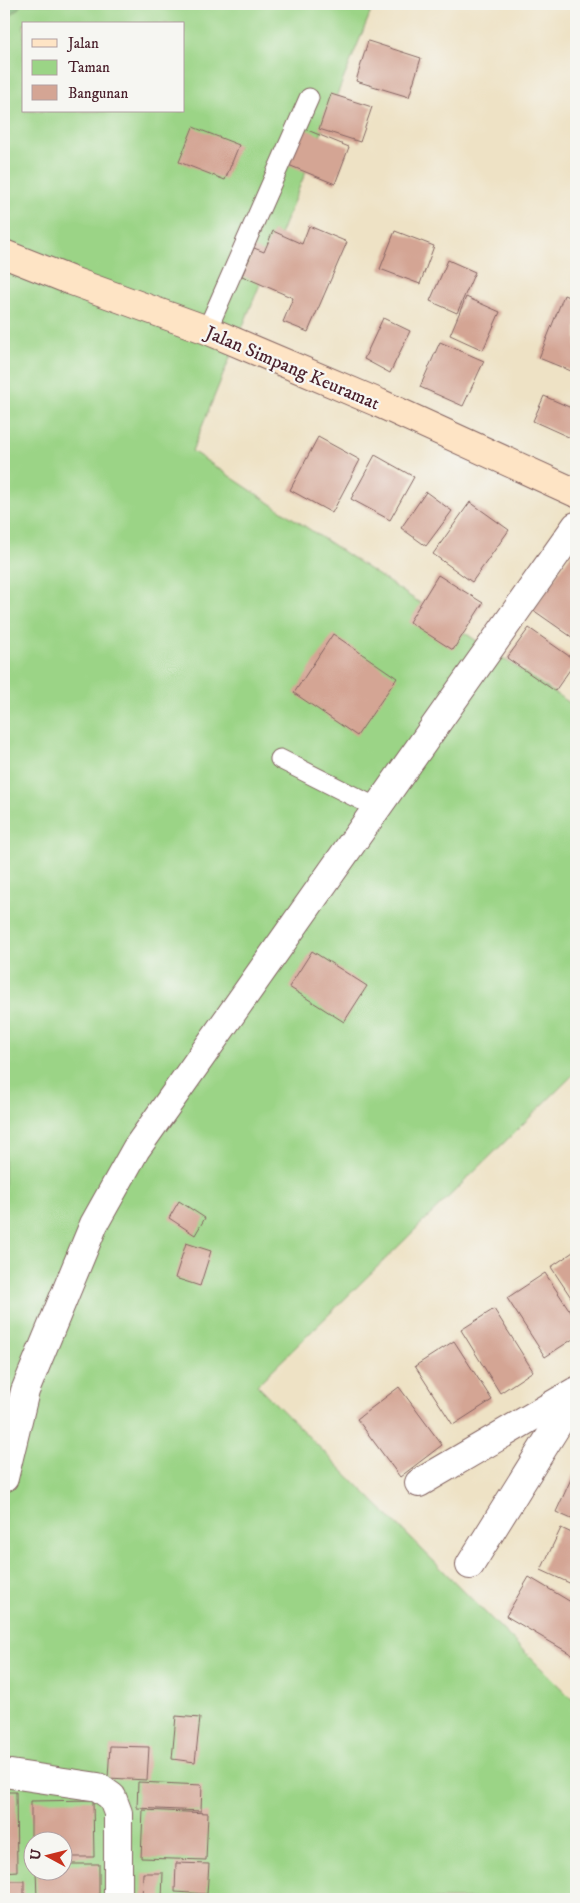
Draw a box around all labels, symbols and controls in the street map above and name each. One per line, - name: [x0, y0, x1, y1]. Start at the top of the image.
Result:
- legend: [22, 22, 185, 112]
- text: Jalan: [66, 34, 99, 53]
- text: Taman: [68, 58, 110, 77]
- text: Bangunan: [68, 84, 128, 103]
- street label: Jalan Simpang Keuramat: [200, 321, 383, 415]
- north arrow: [22, 1830, 72, 1880]
- text: U: [26, 1848, 46, 1861]

